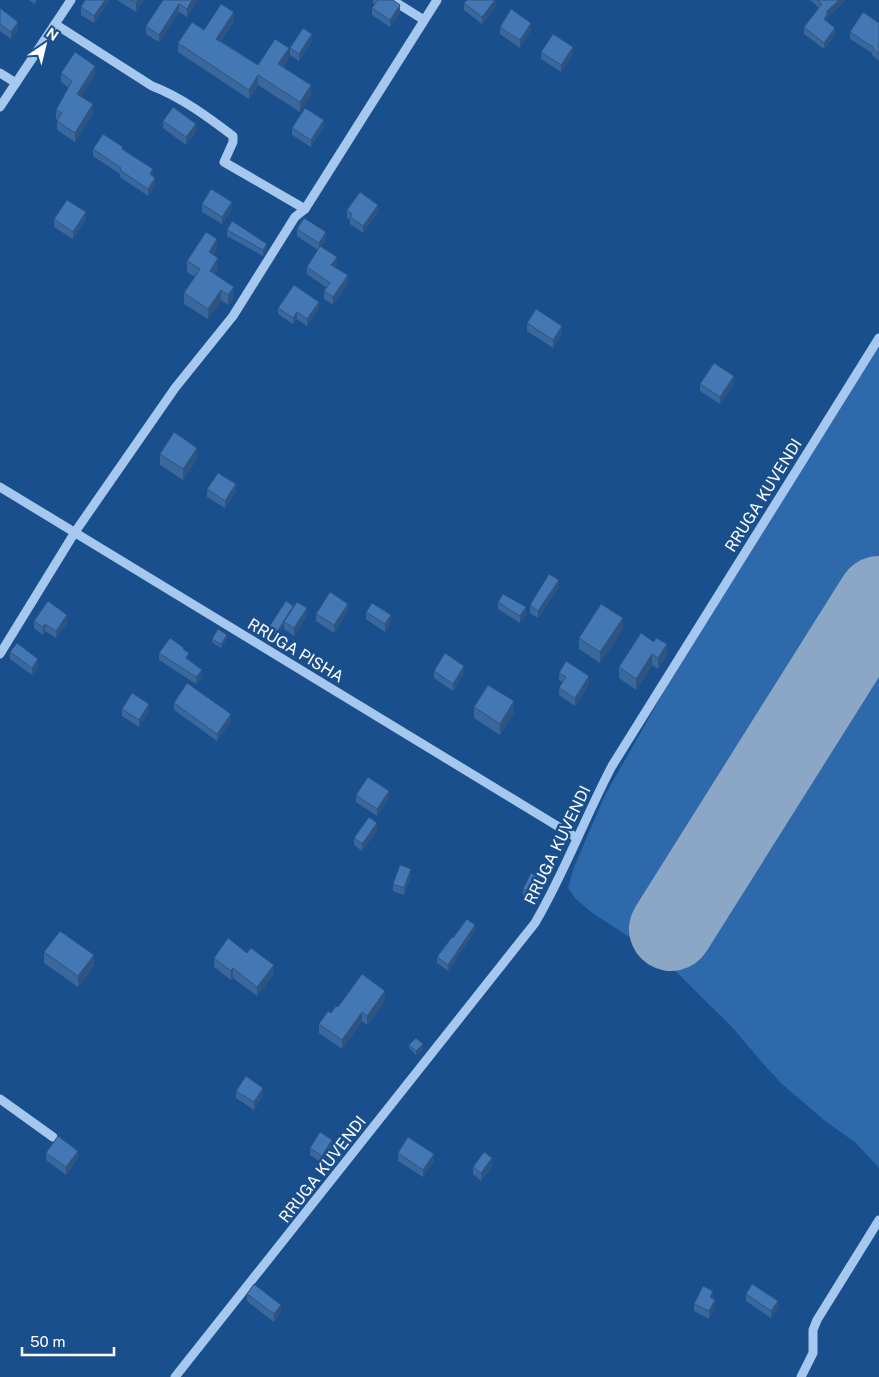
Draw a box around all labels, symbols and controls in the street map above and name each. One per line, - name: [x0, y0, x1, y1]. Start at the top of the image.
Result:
- north arrow: [20, 20, 70, 70]
- text: N: [43, 25, 62, 44]
- street label: RRUGA KUVENDI: [721, 435, 806, 555]
- street label: RRUGA PISHA: [244, 614, 347, 687]
- street label: RRUGA KUVENDI: [520, 783, 594, 908]
- street label: RRUGA KUVENDI: [275, 1112, 370, 1226]
- scale bar: [22, 1324, 115, 1356]
- text: 50 m: [30, 1333, 65, 1350]

